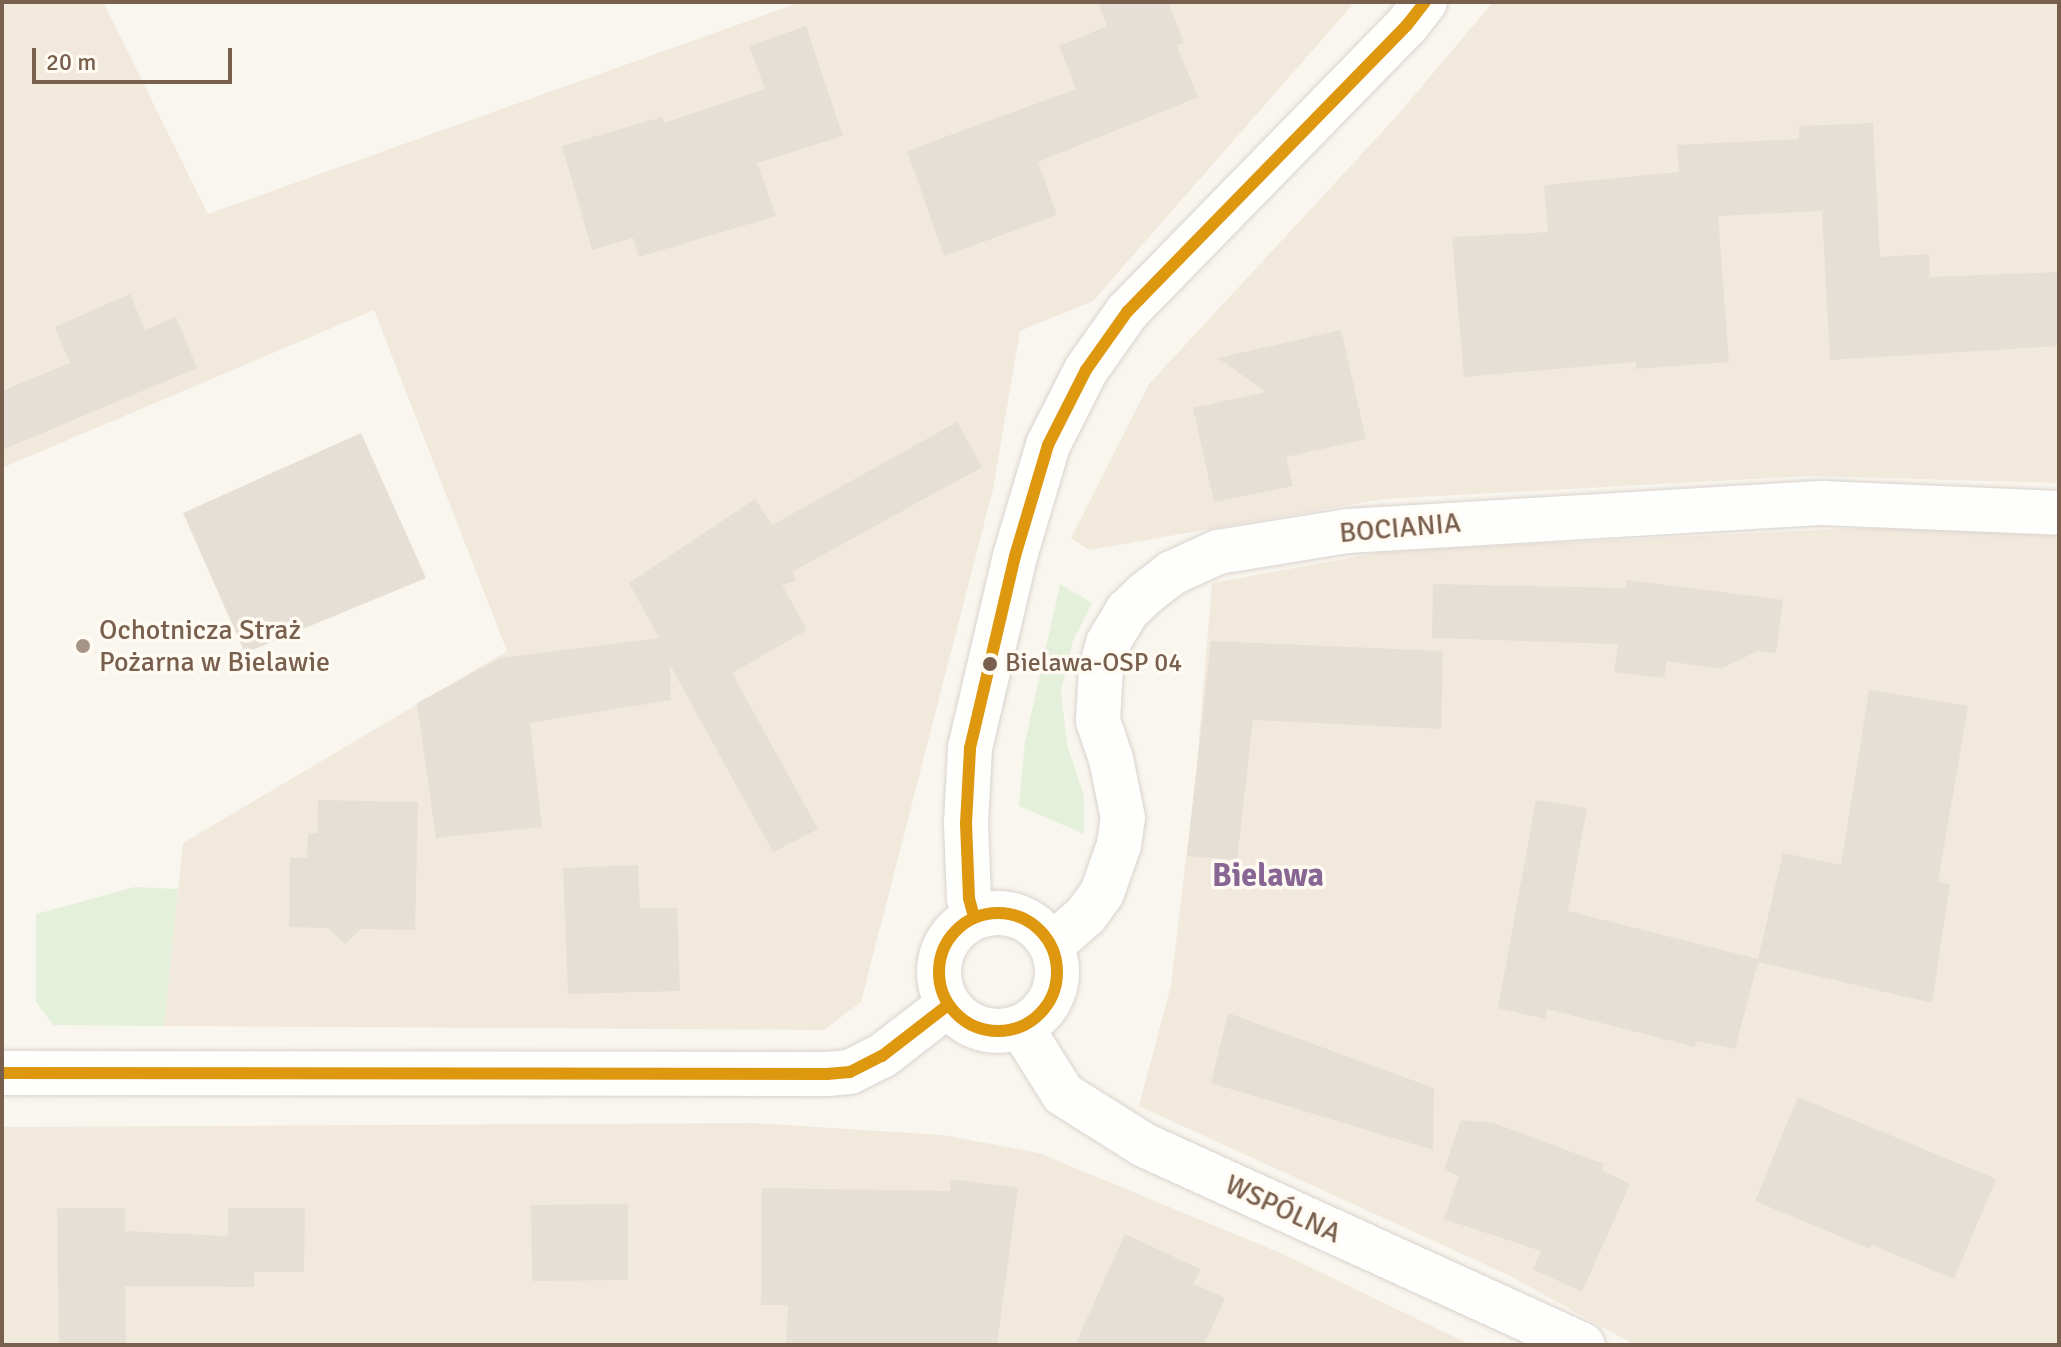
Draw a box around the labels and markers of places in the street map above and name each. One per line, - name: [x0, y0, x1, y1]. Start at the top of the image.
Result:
- place label: Ochotnicza Straż Pożarna w Bielawie: [99, 613, 330, 679]
- marker: Ochotnicza Straż Pożarna w Bielawie: [74, 637, 92, 655]
- place label: Bielawa-OSP 04: [1005, 648, 1182, 680]
- marker: Bielawa-OSP 04: [982, 656, 998, 672]

